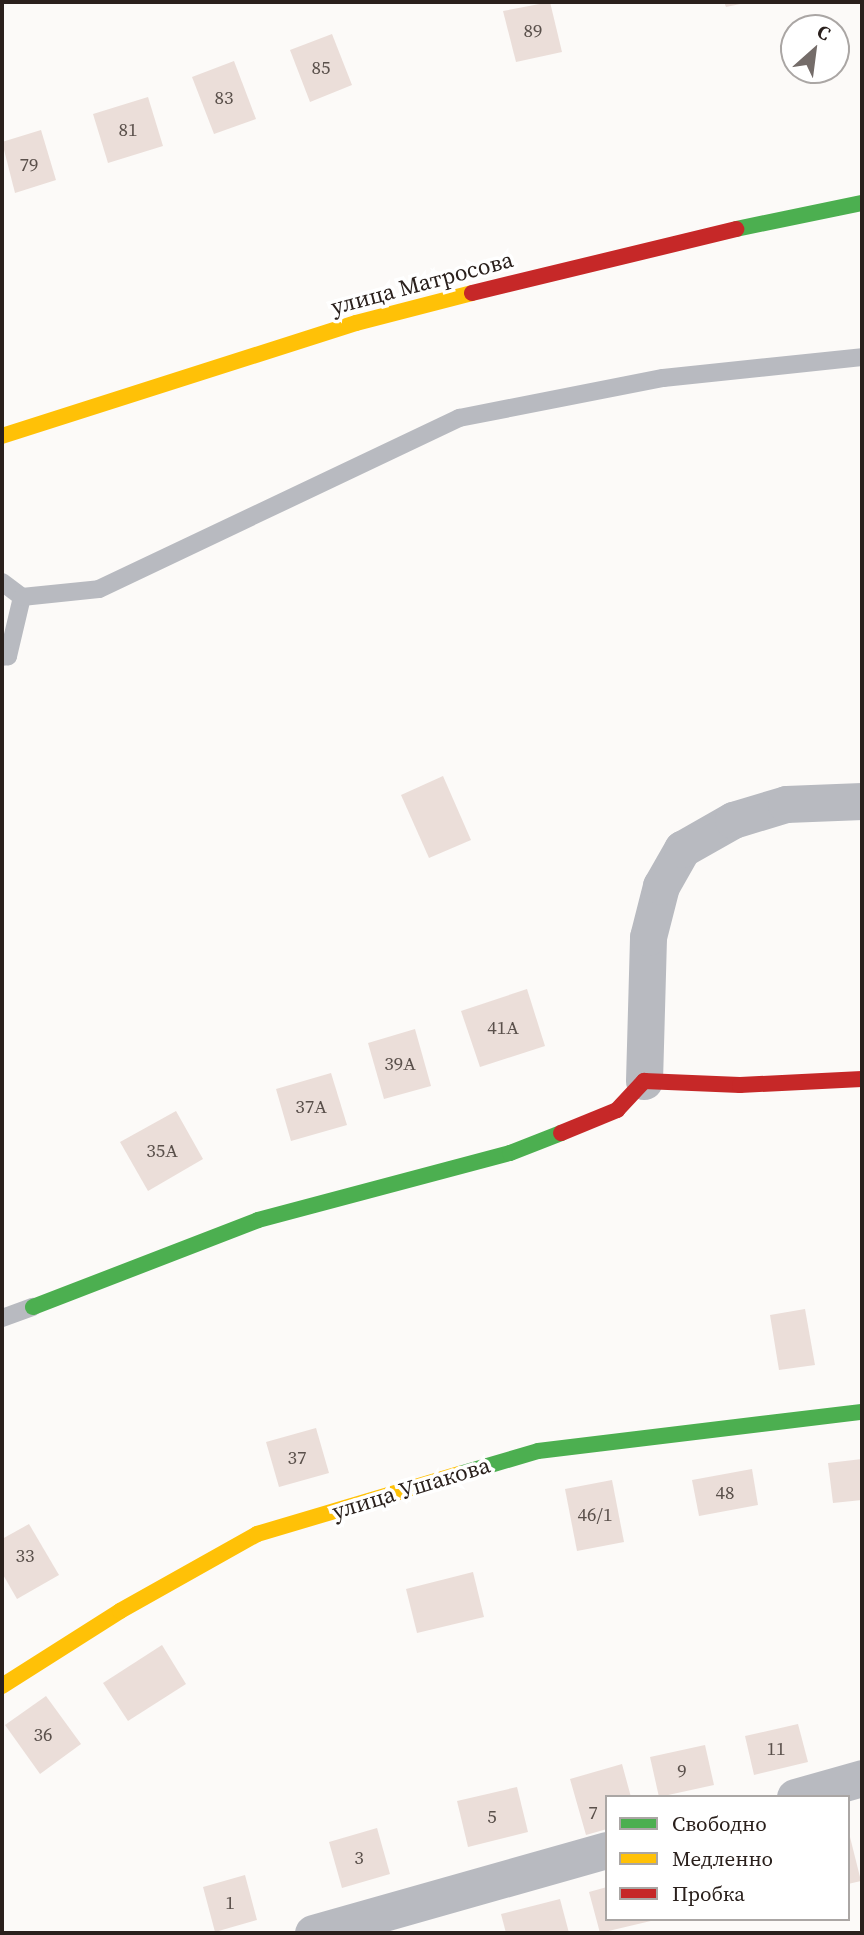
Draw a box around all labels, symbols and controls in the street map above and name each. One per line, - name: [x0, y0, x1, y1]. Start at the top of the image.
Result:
- north arrow: [780, 14, 850, 84]
- text: С: [813, 18, 835, 46]
- house number: 89: [524, 20, 542, 42]
- house number: 85: [312, 57, 330, 79]
- house number: 83: [215, 87, 233, 109]
- house number: 81: [119, 119, 137, 141]
- house number: 79: [20, 154, 38, 176]
- street label: улица Матросова: [328, 245, 516, 321]
- house number: 41А: [487, 1017, 519, 1039]
- house number: 39А: [384, 1053, 416, 1075]
- house number: 37А: [295, 1096, 327, 1118]
- house number: 35А: [146, 1140, 178, 1162]
- house number: 37: [288, 1447, 306, 1469]
- street label: улица Ушакова: [329, 1451, 493, 1525]
- house number: 48: [716, 1482, 734, 1504]
- house number: 46/1: [578, 1504, 612, 1526]
- house number: 33: [16, 1545, 34, 1567]
- house number: 36: [34, 1724, 52, 1746]
- house number: 11: [767, 1738, 785, 1760]
- house number: 9: [677, 1760, 687, 1782]
- legend: [605, 1795, 850, 1921]
- house number: 7: [588, 1802, 598, 1824]
- house number: 5: [487, 1806, 497, 1828]
- text: Свободно: [672, 1809, 767, 1838]
- text: Медленно: [672, 1844, 773, 1873]
- house number: 3: [354, 1847, 364, 1869]
- text: Пробка: [672, 1879, 745, 1908]
- house number: 1: [225, 1892, 235, 1914]

